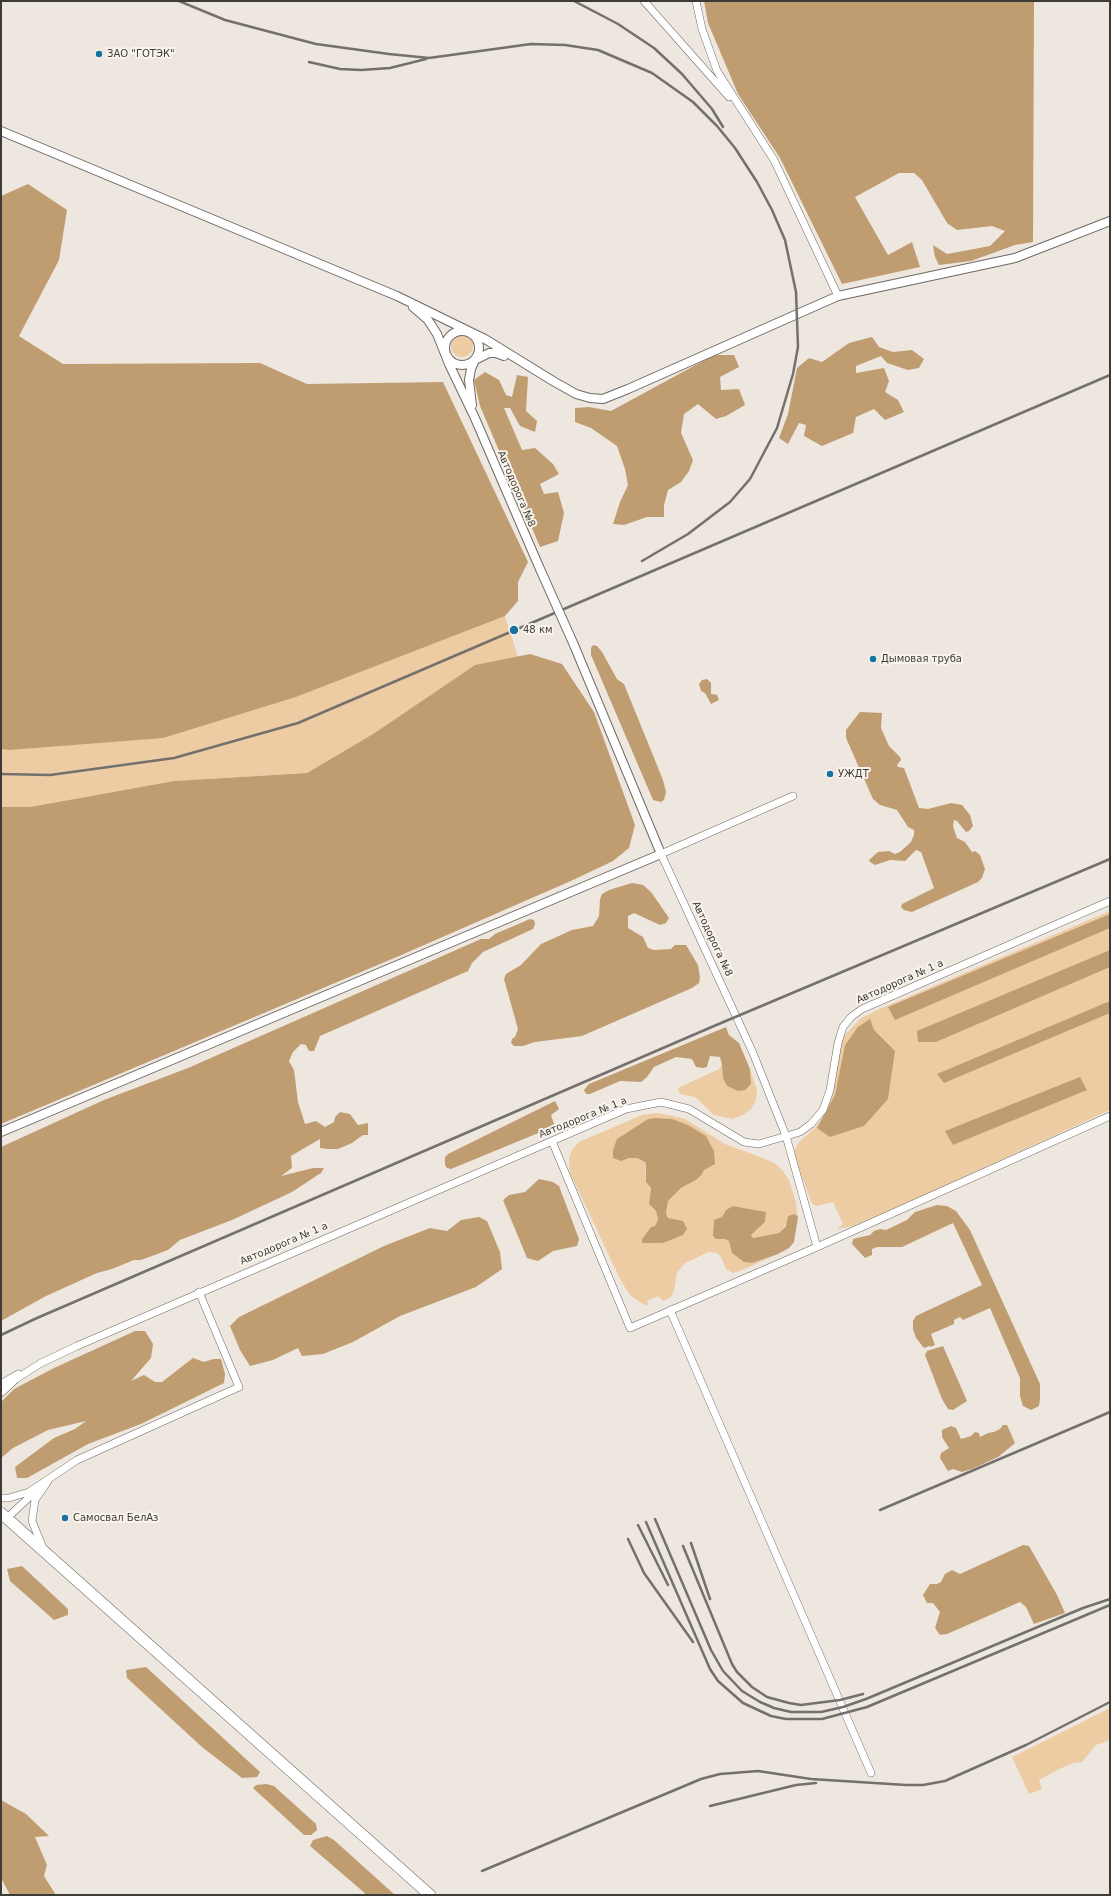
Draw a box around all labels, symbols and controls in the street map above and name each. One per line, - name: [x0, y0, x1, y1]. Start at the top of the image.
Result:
- place label: ЗАО "ГОТЭК": [107, 48, 175, 60]
- marker: ЗАО "ГОТЭК": [94, 49, 104, 59]
- street label: Автодорога №8: [495, 449, 537, 529]
- marker: 48 км: [508, 624, 520, 636]
- place label: 48 км: [523, 624, 552, 636]
- place label: Дымовая труба: [881, 653, 962, 665]
- marker: Дымовая труба: [868, 654, 878, 664]
- place label: УЖДТ: [838, 768, 869, 780]
- marker: УЖДТ: [825, 769, 835, 779]
- street label: Автодорога №8: [689, 900, 735, 978]
- street label: Автодорога № 1 а: [855, 957, 945, 1007]
- street label: Автодорога № 1 а: [537, 1095, 629, 1141]
- street label: Автодорога № 1 а: [238, 1220, 330, 1268]
- place label: Самосвал БелАз: [73, 1512, 158, 1524]
- marker: Самосвал БелАз: [60, 1513, 70, 1523]

